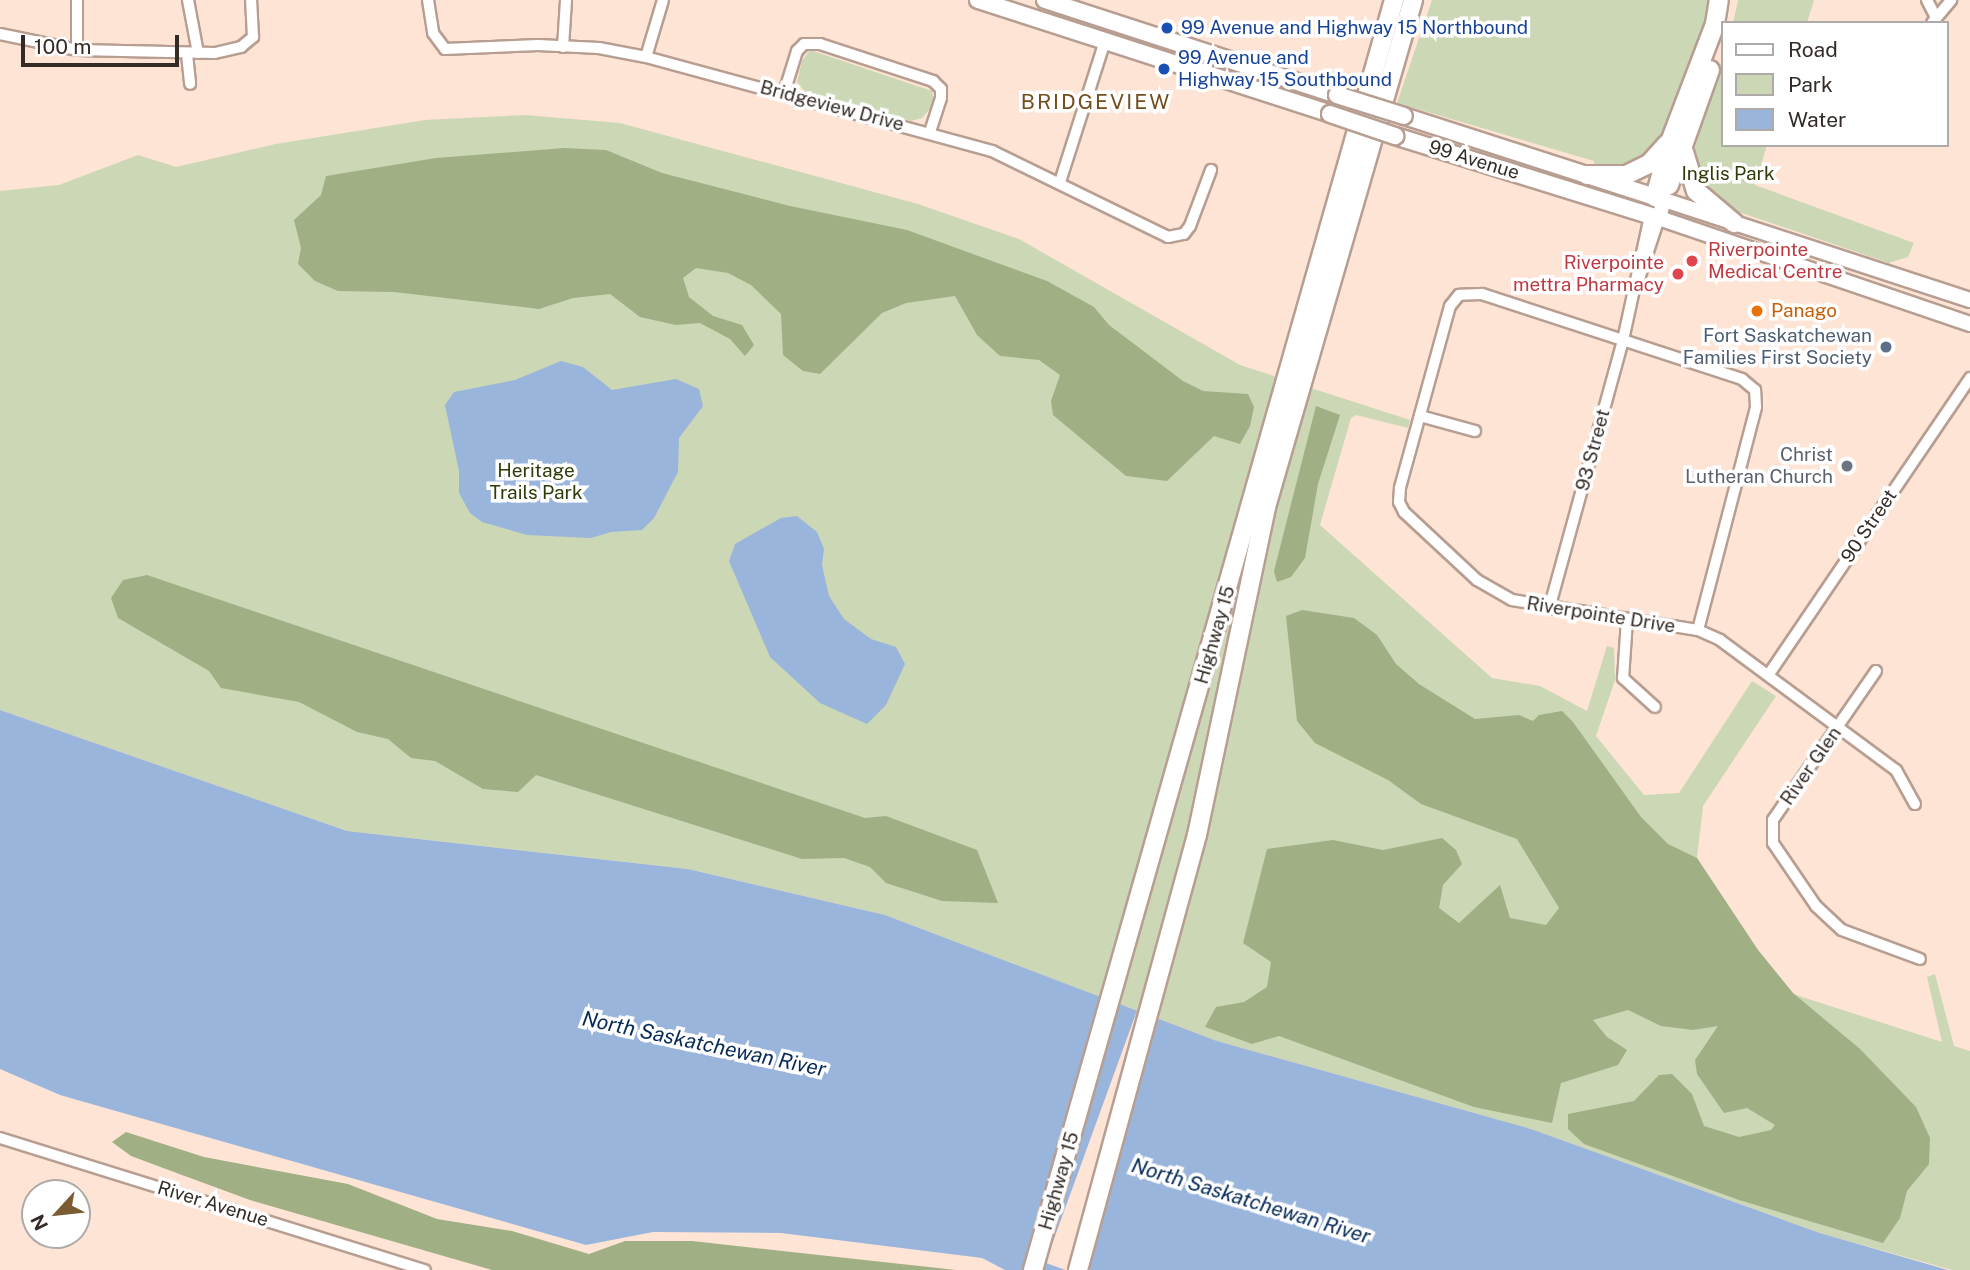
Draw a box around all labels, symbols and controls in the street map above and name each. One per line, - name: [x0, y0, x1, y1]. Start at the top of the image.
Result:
- place label: 99 Avenue and Highway 15 Northbound: [1181, 17, 1528, 39]
- marker: 99 Avenue and Highway 15 Northbound: [1159, 20, 1175, 36]
- scale bar: [24, 21, 182, 65]
- legend: [1722, 21, 1949, 147]
- text: 100 m: [34, 34, 91, 59]
- text: Road: [1788, 37, 1838, 62]
- place label: 99 Avenue and Highway 15 Southbound: [1178, 47, 1392, 91]
- marker: 99 Avenue and Highway 15 Southbound: [1156, 61, 1172, 77]
- text: Park: [1788, 72, 1833, 97]
- street label: Bridgeview Drive: [758, 76, 906, 136]
- district label: BRIDGEVIEW: [1022, 89, 1170, 115]
- text: Water: [1788, 107, 1846, 132]
- street label: 99 Avenue: [1426, 135, 1522, 185]
- park label: Inglis Park: [1681, 163, 1775, 185]
- place label: Riverpointe Medical Centre: [1708, 239, 1842, 283]
- marker: Riverpointe Medical Centre: [1682, 251, 1702, 271]
- place label: Riverpointe mettra Pharmacy: [1513, 252, 1664, 296]
- marker: Riverpointe mettra Pharmacy: [1670, 266, 1686, 282]
- place label: Panago: [1771, 300, 1837, 322]
- marker: Panago: [1749, 303, 1765, 319]
- place label: Fort Saskatchewan Families First Society: [1683, 325, 1872, 369]
- marker: Fort Saskatchewan Families First Society: [1878, 339, 1894, 355]
- street label: 93 Street: [1571, 407, 1615, 493]
- place label: Christ Lutheran Church: [1685, 444, 1833, 488]
- marker: Christ Lutheran Church: [1839, 458, 1855, 474]
- park label: Heritage Trails Park: [489, 460, 583, 504]
- street label: 90 Street: [1836, 485, 1902, 567]
- street label: Highway 15: [1190, 583, 1240, 687]
- street label: Riverpointe Drive: [1525, 592, 1677, 638]
- street label: River Glen: [1776, 722, 1846, 810]
- water label: North Saskatchewan River: [580, 1006, 828, 1082]
- street label: Highway 15: [1034, 1129, 1084, 1233]
- water label: North Saskatchewan River: [1128, 1153, 1374, 1249]
- street label: River Avenue: [155, 1176, 271, 1232]
- north arrow: [21, 1179, 91, 1249]
- text: N: [26, 1211, 52, 1234]

